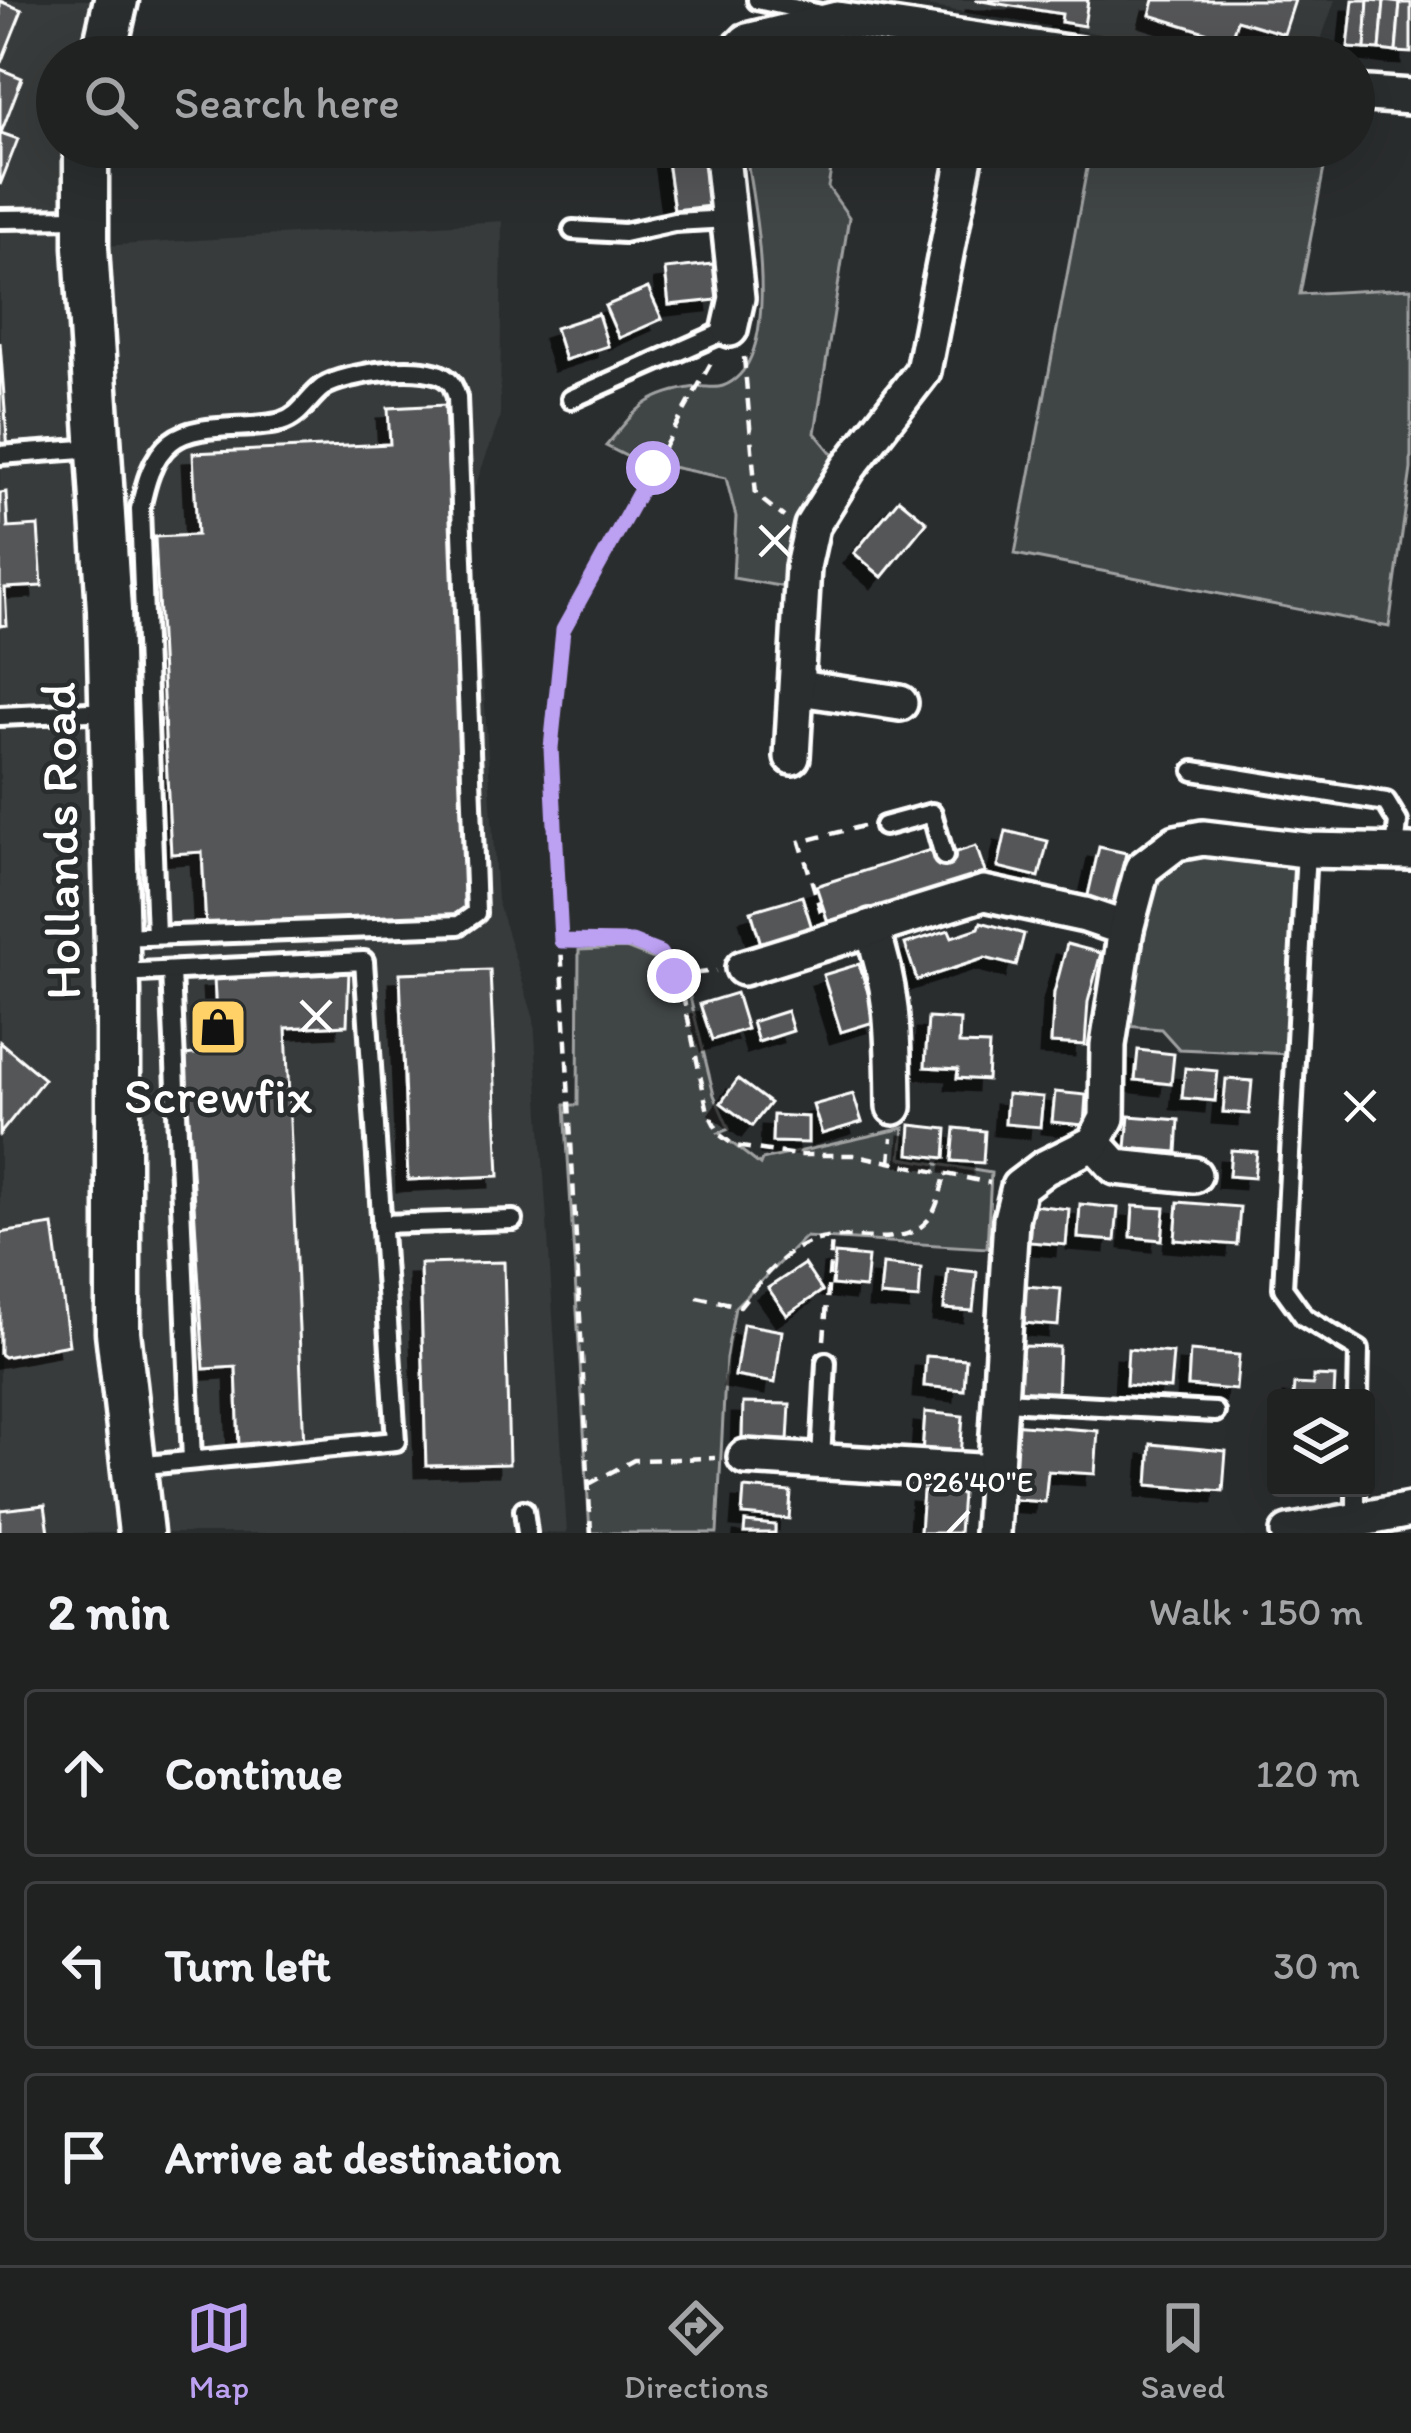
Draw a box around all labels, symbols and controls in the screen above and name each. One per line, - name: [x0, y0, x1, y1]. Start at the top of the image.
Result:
- search box: [36, 36, 1375, 168]
- icon: search: [78, 69, 144, 135]
- text: Search here: [174, 75, 400, 129]
- route start: [626, 441, 680, 495]
- street label: Hollands Road: [27, 681, 93, 1000]
- route end: [647, 949, 701, 1003]
- shop icon: Screwfix: [187, 996, 249, 1058]
- place label: Screwfix: [124, 1065, 312, 1126]
- map controls: [1267, 1389, 1375, 1497]
- button: layers: [1267, 1389, 1375, 1497]
- text: 0°26'40"E: [905, 1463, 1033, 1500]
- text: 2 min: [48, 1581, 169, 1642]
- text: Walk · 150 m: [1149, 1588, 1363, 1635]
- icon: ahead: [51, 1740, 117, 1806]
- text: Continue: [165, 1746, 343, 1800]
- text: 120 m: [1256, 1750, 1360, 1797]
- icon: left: [51, 1932, 117, 1998]
- text: Turn left: [165, 1938, 331, 1992]
- text: 30 m: [1273, 1942, 1360, 1989]
- icon: arrive: [51, 2124, 117, 2190]
- text: Arrive at destination: [165, 2130, 561, 2184]
- tab: Map: [186, 2295, 252, 2406]
- tab: Directions: [624, 2295, 769, 2406]
- tab: Saved: [1141, 2295, 1225, 2406]

